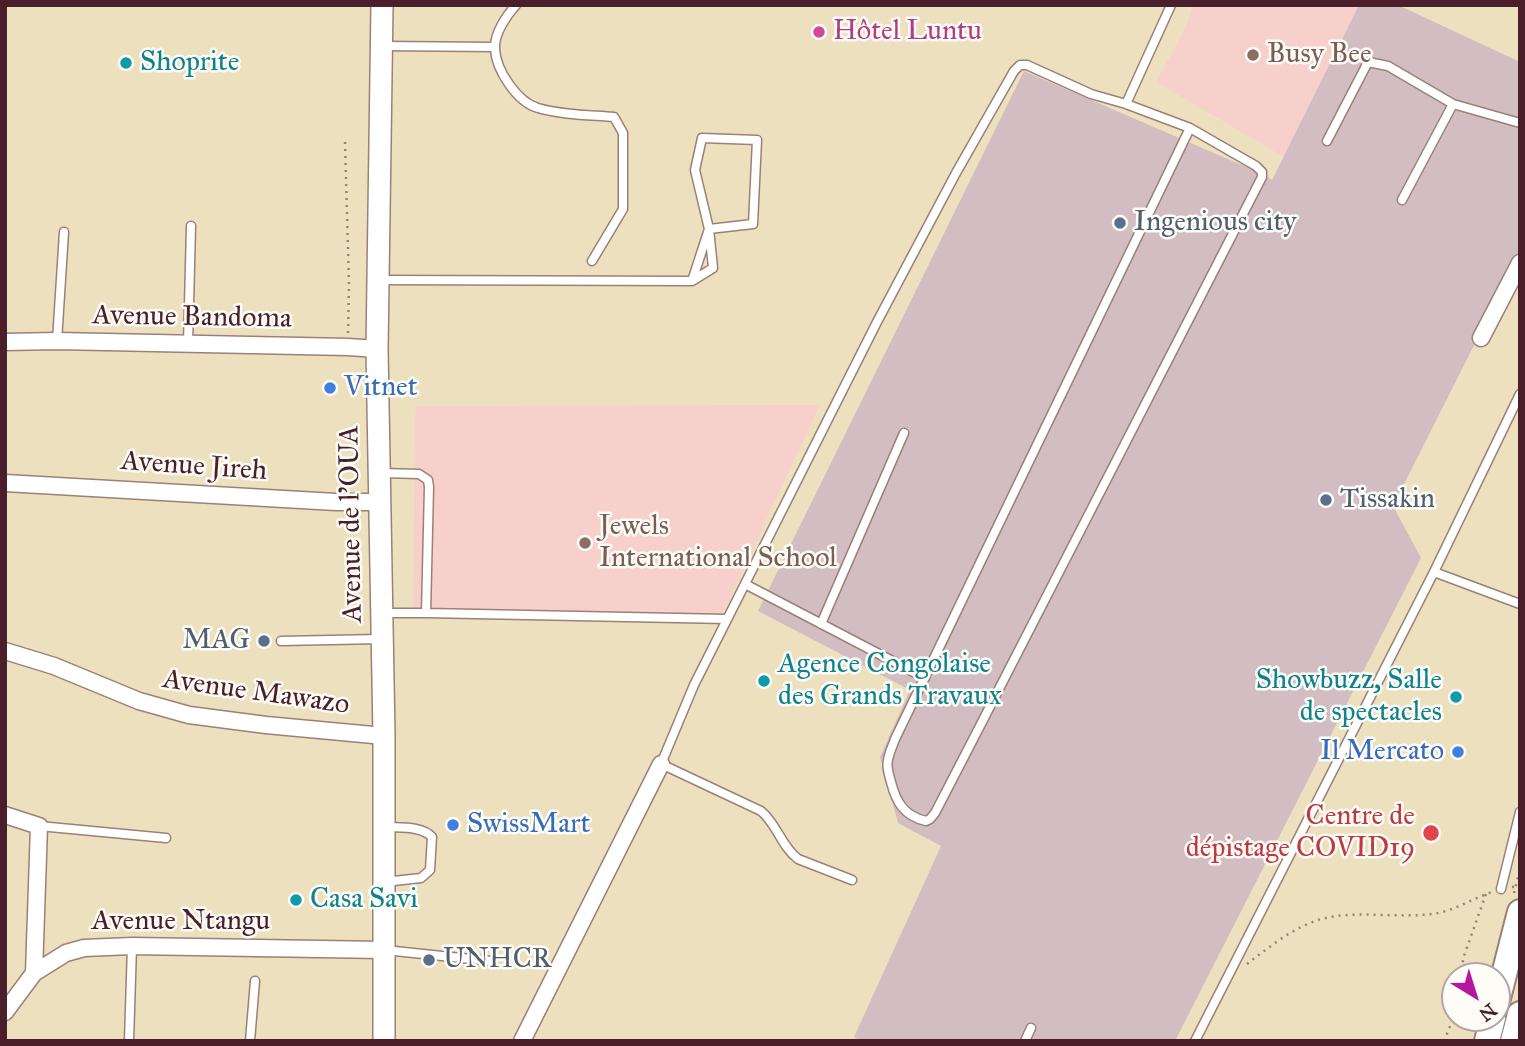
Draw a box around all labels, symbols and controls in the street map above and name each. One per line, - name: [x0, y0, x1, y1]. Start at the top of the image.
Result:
- place label: Hôtel Luntu: [833, 15, 982, 49]
- marker: Hôtel Luntu: [811, 24, 827, 40]
- place label: Busy Bee: [1267, 38, 1372, 72]
- place label: Shoprite: [140, 46, 239, 80]
- marker: Busy Bee: [1245, 47, 1261, 63]
- marker: Shoprite: [118, 55, 134, 71]
- place label: Ingenious city: [1134, 206, 1296, 240]
- marker: Ingenious city: [1112, 215, 1128, 231]
- street label: Avenue Bandoma: [92, 299, 292, 337]
- place label: Vitnet: [344, 371, 418, 405]
- marker: Vitnet: [322, 380, 338, 396]
- street label: Avenue de l’OUA: [333, 425, 371, 623]
- street label: Avenue Jireh: [120, 445, 268, 489]
- place label: Tissakin: [1340, 483, 1435, 517]
- marker: Tissakin: [1318, 492, 1334, 508]
- place label: Jewels International School: [599, 510, 837, 576]
- marker: Jewels International School: [577, 535, 593, 551]
- place label: MAG: [183, 624, 250, 658]
- marker: MAG: [256, 633, 272, 649]
- place label: Agence Congolaise des Grands Travaux: [778, 648, 1001, 714]
- street label: Avenue Mawazo: [161, 663, 351, 723]
- place label: Showbuzz, Salle de spectacles: [1256, 664, 1442, 730]
- marker: Agence Congolaise des Grands Travaux: [756, 673, 772, 689]
- marker: Showbuzz, Salle de spectacles: [1448, 689, 1464, 705]
- place label: Il Mercato: [1320, 735, 1444, 769]
- marker: Il Mercato: [1450, 744, 1466, 760]
- place label: Centre de dépistage COVID19: [1186, 800, 1415, 866]
- place label: SwissMart: [467, 808, 590, 842]
- marker: SwissMart: [445, 817, 461, 833]
- marker: Centre de dépistage COVID19: [1421, 823, 1441, 843]
- place label: Casa Savi: [310, 883, 418, 917]
- marker: Casa Savi: [288, 892, 304, 908]
- street label: Avenue Ntangu: [92, 905, 270, 939]
- place label: UNHCR: [443, 943, 552, 977]
- marker: UNHCR: [421, 952, 437, 968]
- north arrow: [1441, 962, 1511, 1032]
- text: N: [1475, 998, 1501, 1026]

